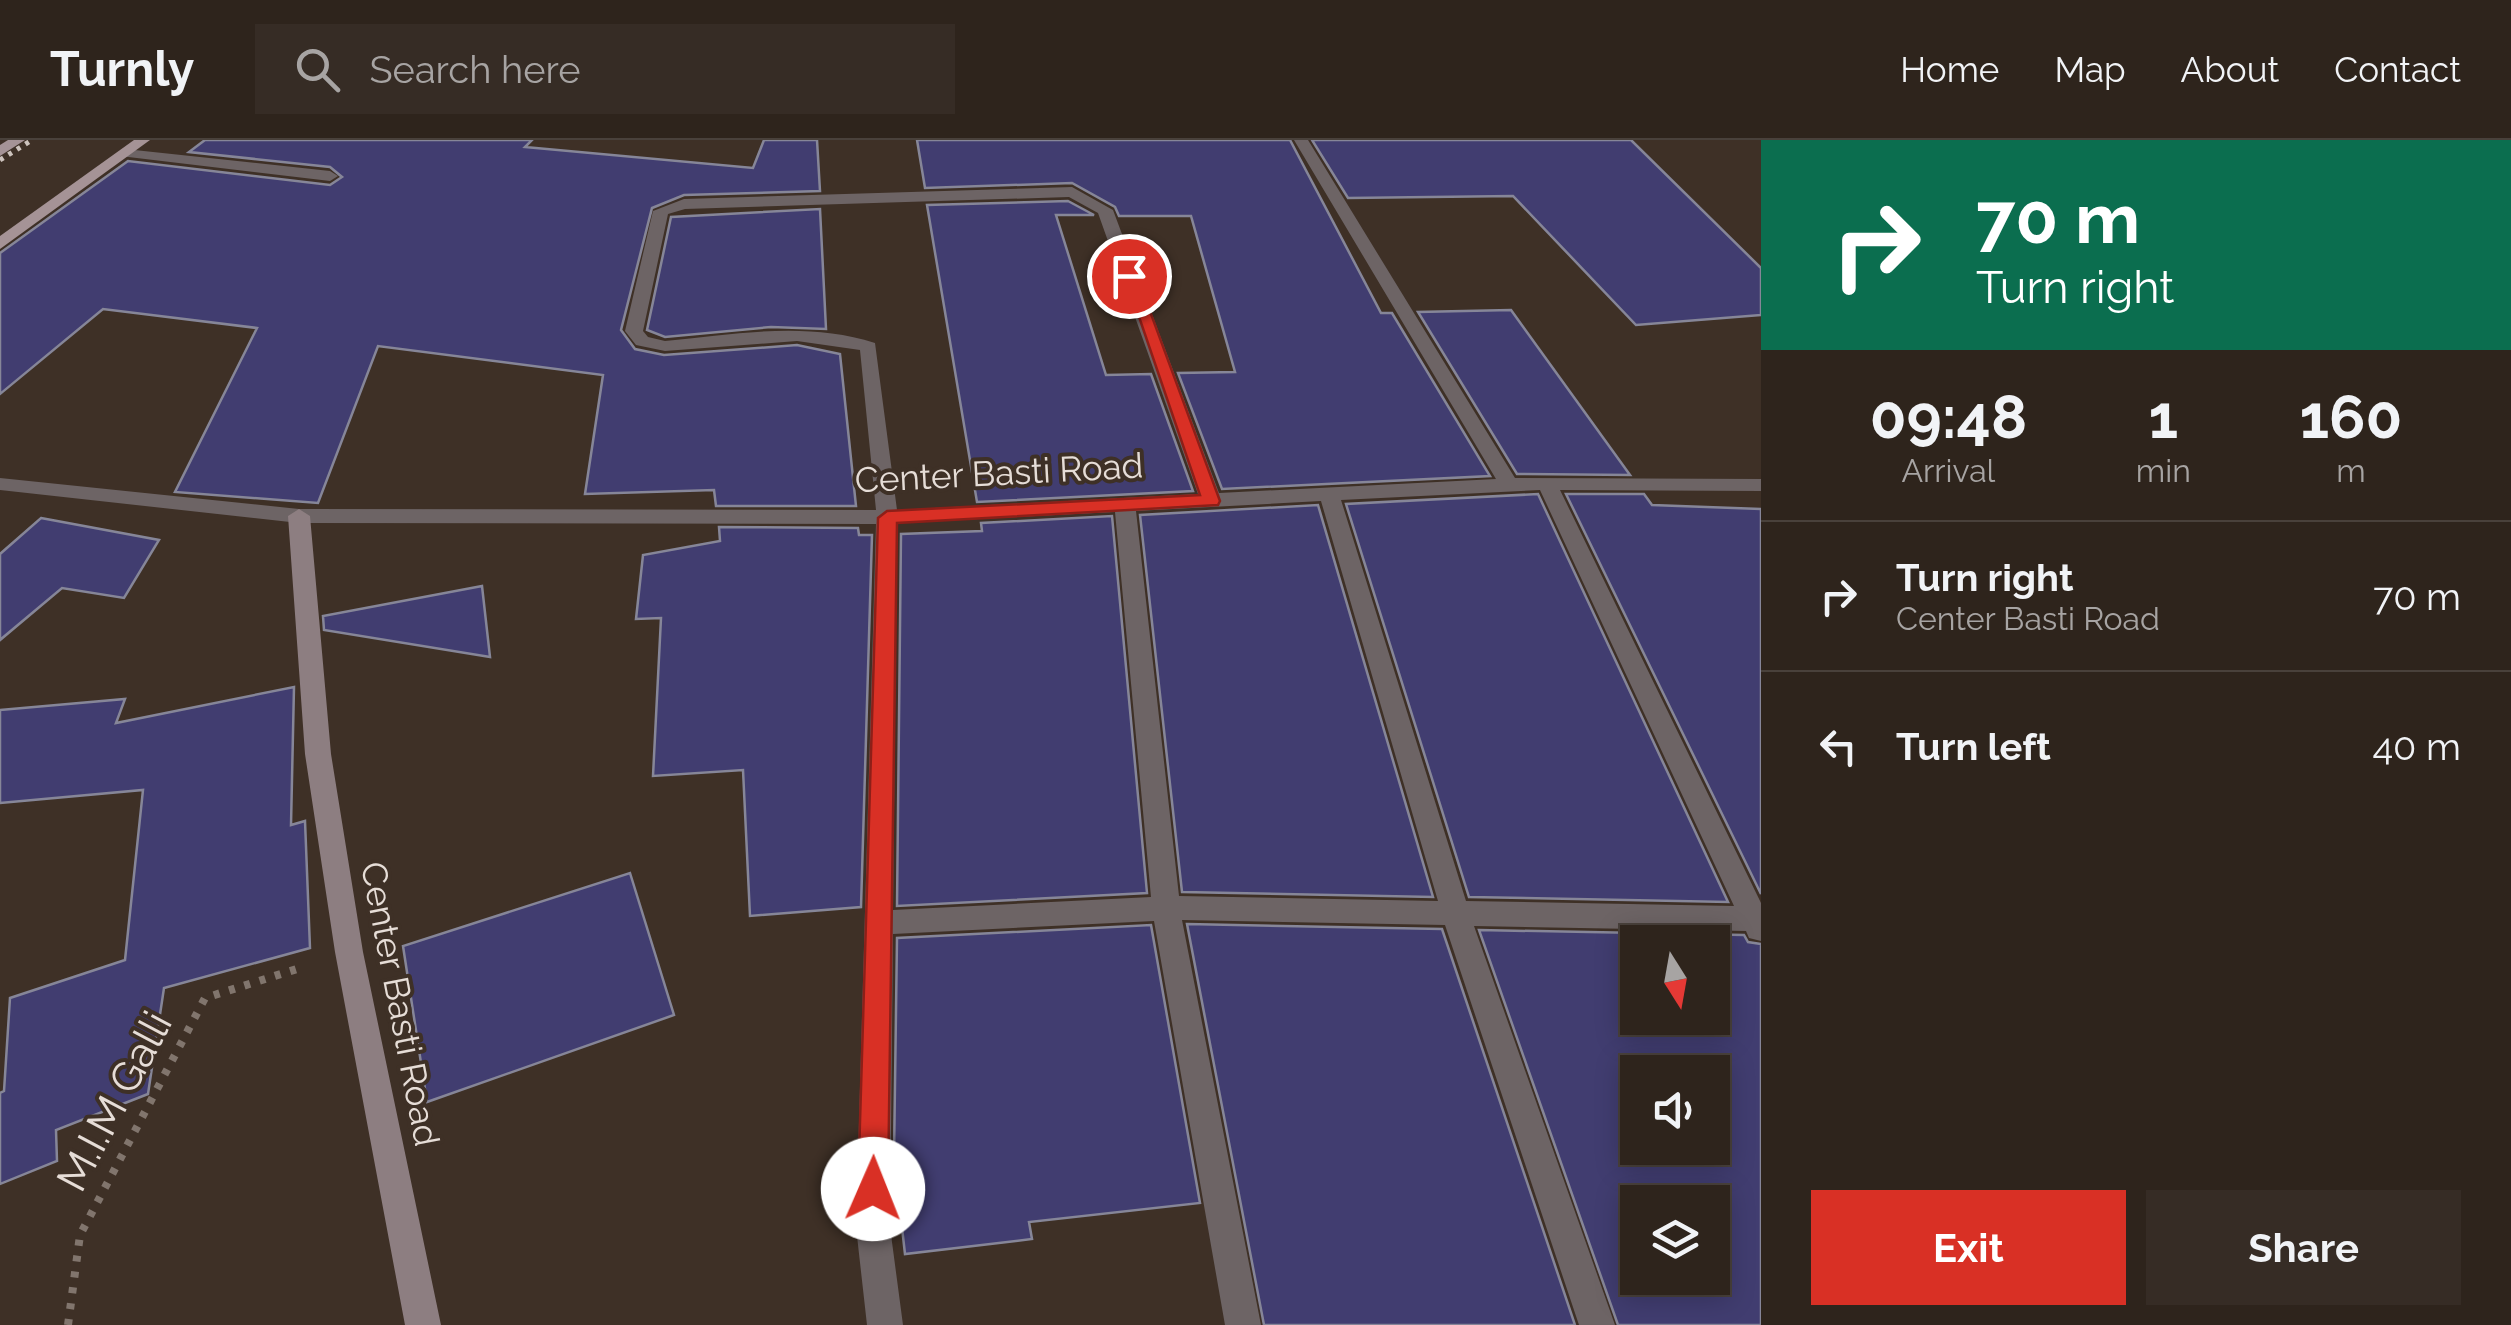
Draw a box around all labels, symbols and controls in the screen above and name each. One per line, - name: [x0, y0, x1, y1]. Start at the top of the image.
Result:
- search box: [255, 24, 955, 114]
- text: Turnly: [50, 41, 195, 97]
- icon: search: [290, 42, 345, 97]
- text: Search here: [370, 47, 581, 92]
- text: Home: [1900, 49, 1999, 90]
- text: Map: [2054, 49, 2126, 90]
- text: About: [2181, 49, 2279, 90]
- text: Contact: [2334, 49, 2461, 90]
- text: 70 m: [1976, 177, 2140, 259]
- icon: right: [1811, 180, 1941, 310]
- pin: [1087, 234, 1172, 319]
- icon: arrive: [1102, 249, 1157, 304]
- text: Turn right: [1976, 261, 2174, 314]
- text: 09:48: [1870, 382, 2027, 452]
- text: 1: [2148, 382, 2178, 452]
- text: 160: [2299, 382, 2402, 452]
- street label: Center Basti Road: [854, 444, 1144, 501]
- text: Arrival: [1901, 452, 1995, 489]
- text: min: [2136, 452, 2191, 489]
- text: m: [2336, 452, 2366, 489]
- text: Turn right: [1896, 555, 2073, 600]
- icon: right: [1811, 569, 1866, 624]
- text: 70 m: [2373, 574, 2461, 619]
- text: Center Basti Road: [1896, 600, 2160, 637]
- icon: left: [1811, 719, 1866, 774]
- text: Turn left: [1896, 724, 2051, 769]
- text: 40 m: [2372, 724, 2461, 769]
- street label: Center Basti Road: [353, 858, 448, 1150]
- north arrow: [1620, 925, 1730, 1035]
- map controls: [1620, 925, 1730, 1295]
- street label: M.I.M Galli: [47, 1003, 182, 1199]
- button: sound: [1620, 1055, 1730, 1165]
- position arrow: [821, 1137, 925, 1241]
- button: layers: [1620, 1185, 1730, 1295]
- button: Exit: [1811, 1190, 2126, 1305]
- button: Share: [2146, 1190, 2461, 1305]

